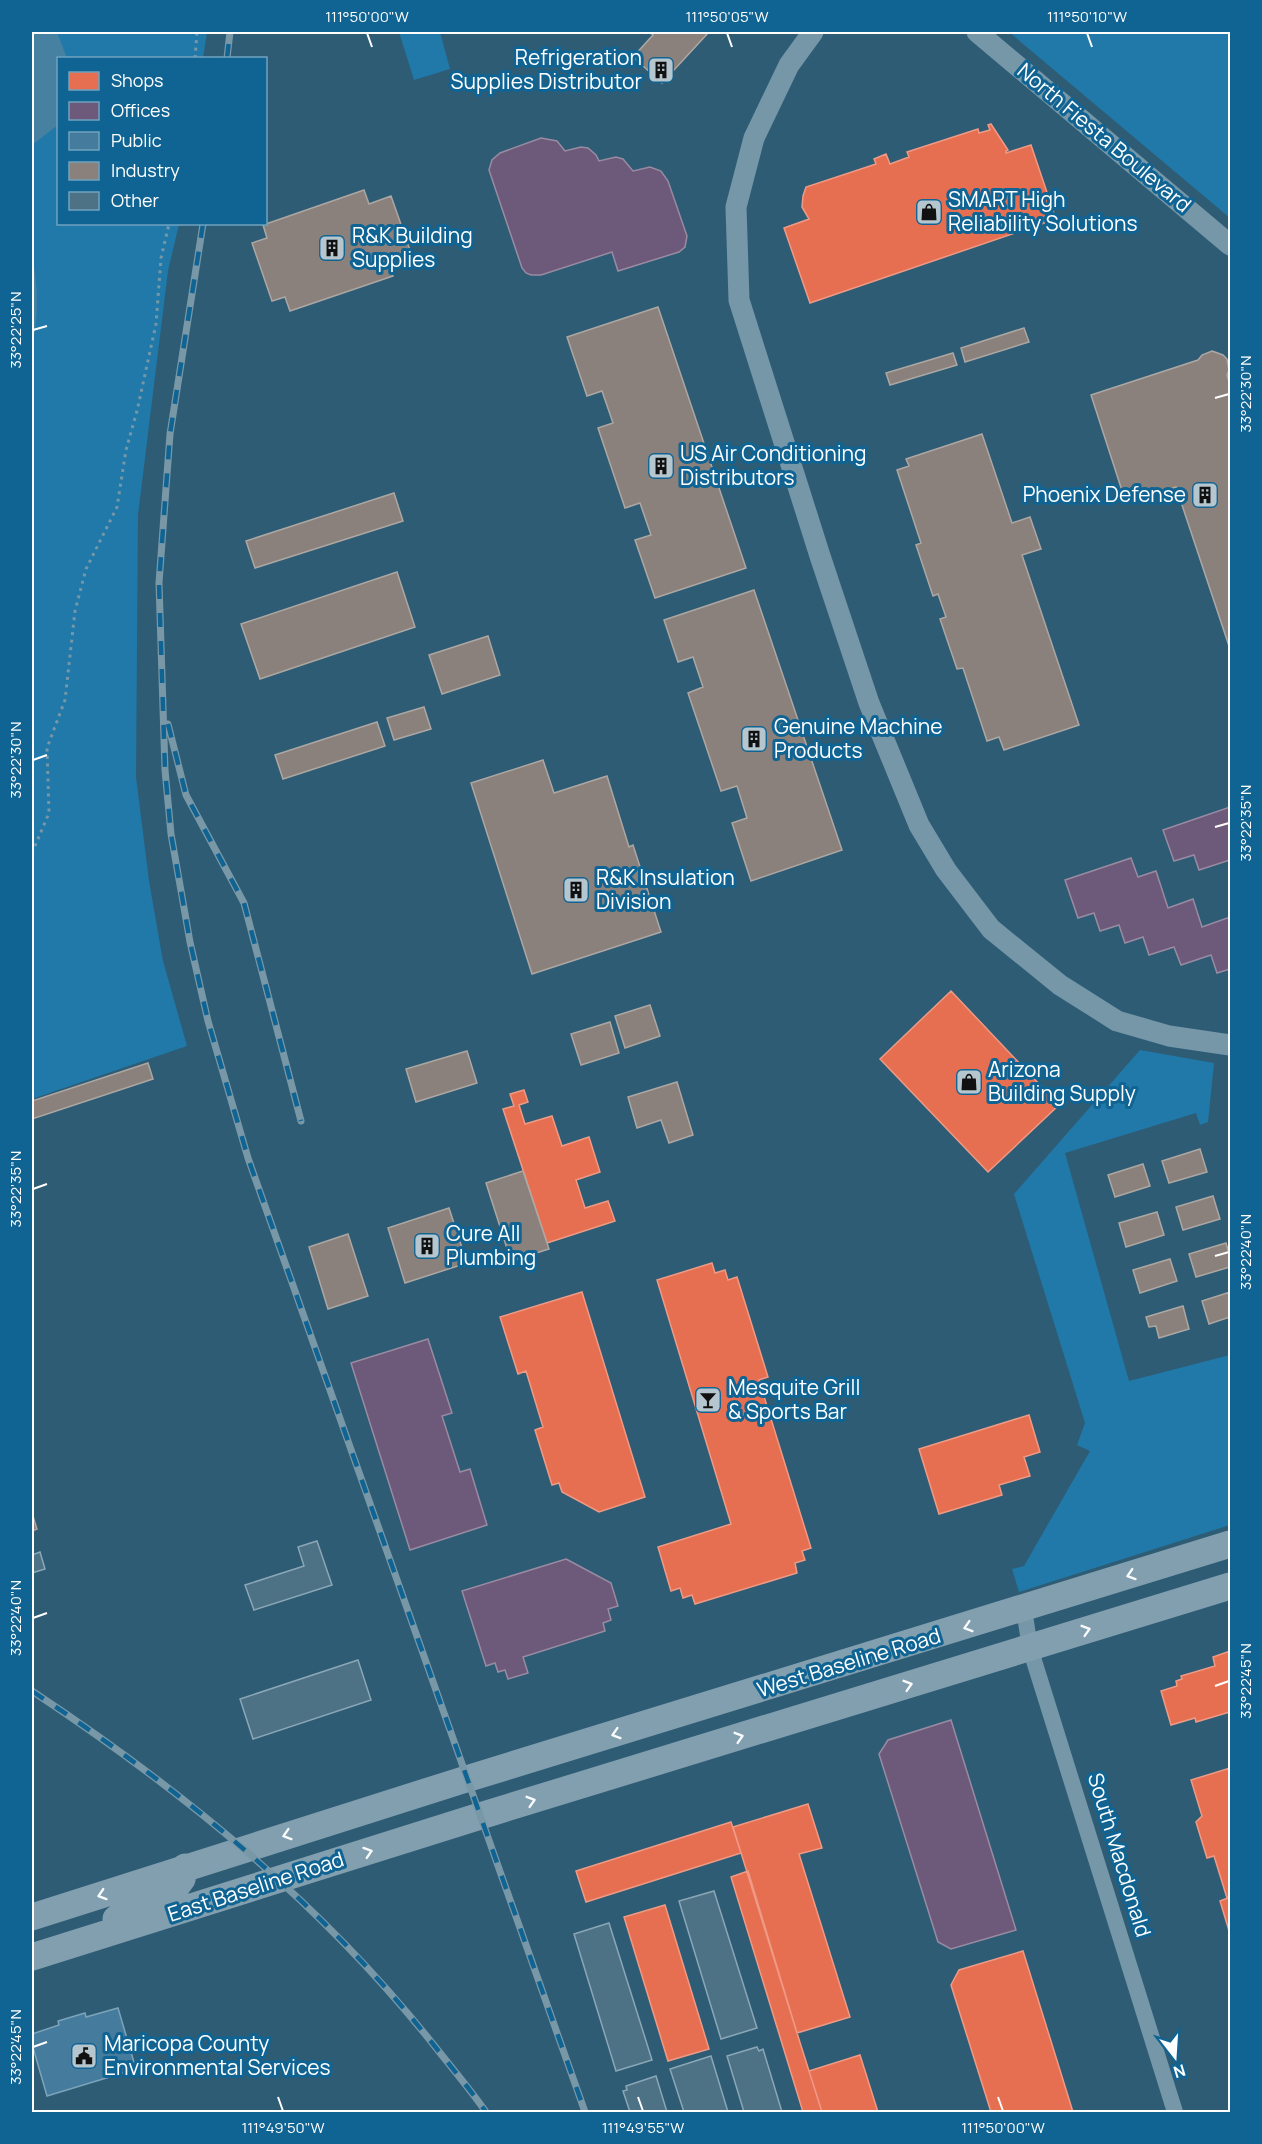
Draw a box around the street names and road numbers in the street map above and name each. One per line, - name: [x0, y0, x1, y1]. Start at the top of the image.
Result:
- street label: North Fiesta Boulevard: [1012, 56, 1197, 218]
- street label: West Baseline Road: [753, 1621, 944, 1703]
- street label: South Macdonald: [1082, 1769, 1158, 1940]
- street label: East Baseline Road: [164, 1844, 347, 1928]

